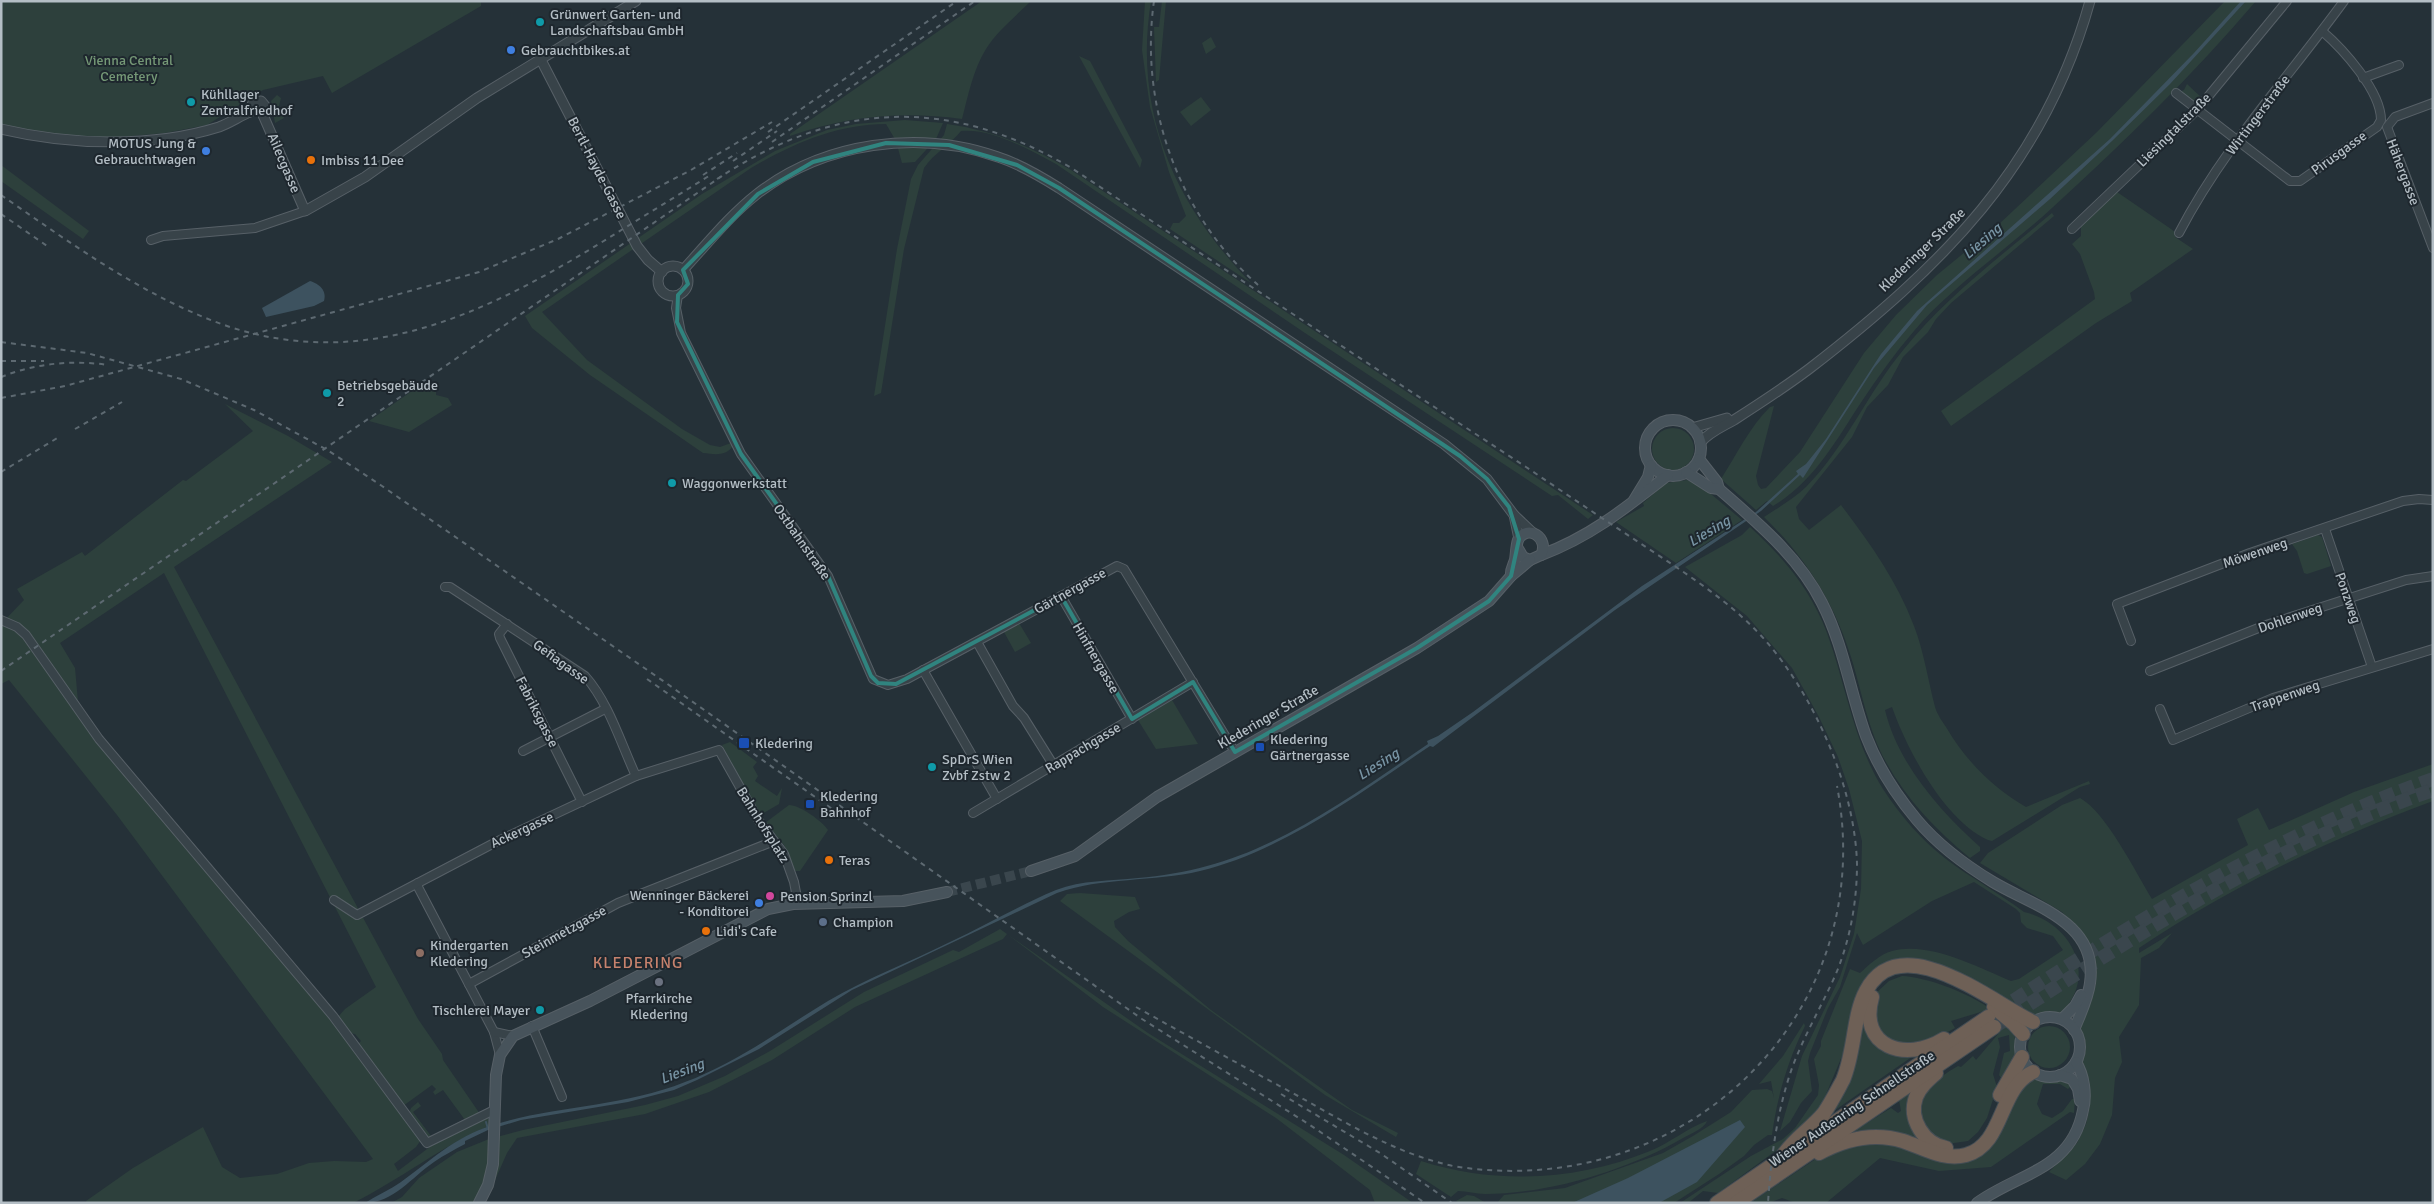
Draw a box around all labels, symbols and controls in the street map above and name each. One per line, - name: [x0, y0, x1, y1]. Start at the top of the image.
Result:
- place label: Grünwert Garten- und Landschaftsbau GmbH: [550, 6, 684, 39]
- marker: Grünwert Garten- und Landschaftsbau GmbH: [534, 16, 546, 28]
- place label: Gebrauchtbikes.at: [521, 42, 630, 59]
- marker: Gebrauchtbikes.at: [505, 44, 517, 56]
- park label: Vienna Central Cemetery: [85, 52, 173, 85]
- street label: Wirtingerstraße: [2222, 72, 2294, 158]
- place label: Kühllager Zentralfriedhof: [201, 86, 294, 119]
- street label: Liesingtalstraße: [2133, 89, 2215, 171]
- marker: Kühllager Zentralfriedhof: [185, 96, 197, 108]
- street label: Bertl-Hayde-Gasse: [564, 114, 630, 222]
- street label: Pirusgasse: [2308, 127, 2370, 179]
- street label: Ailecgasse: [264, 130, 304, 196]
- place label: MOTUS Jung & Gebrauchtwagen: [95, 135, 196, 168]
- street label: Hähergasse: [2383, 136, 2423, 208]
- marker: MOTUS Jung & Gebrauchtwagen: [200, 145, 212, 157]
- place label: Imbiss 11 Dee: [321, 152, 404, 169]
- marker: Imbiss 11 Dee: [305, 154, 317, 166]
- street label: Klederinger Straße: [1875, 204, 1969, 296]
- water label: Liesing: [1959, 218, 2006, 263]
- place label: Betriebsgebäude 2: [337, 377, 438, 410]
- marker: Betriebsgebäude 2: [321, 387, 333, 399]
- place label: Waggonwerkstatt: [682, 475, 787, 492]
- marker: Waggonwerkstatt: [666, 477, 678, 489]
- street label: Ostbahnstraße: [770, 501, 834, 583]
- water label: Liesing: [1685, 511, 1734, 551]
- street label: Möwenweg: [2220, 534, 2290, 572]
- street label: Gärtnergasse: [1031, 564, 1109, 618]
- street label: Ponzweg: [2331, 570, 2365, 626]
- street label: Dohlenweg: [2256, 599, 2324, 637]
- street label: Hinfnergasse: [1069, 620, 1123, 696]
- street label: Gefiagasse: [530, 636, 592, 688]
- street label: Fabriksgasse: [512, 674, 562, 750]
- street label: Trappenweg: [2248, 676, 2322, 716]
- street label: Klederinger Straße: [1214, 681, 1322, 753]
- street label: Rappachgasse: [1042, 719, 1124, 777]
- place label: Kledering Gärtnergasse: [1270, 731, 1350, 764]
- place label: Kledering: [755, 735, 813, 752]
- marker: Kledering: [737, 736, 751, 750]
- marker: Kledering Gärtnergasse: [1254, 741, 1266, 753]
- water label: Liesing: [1354, 744, 1403, 784]
- place label: SpDrS Wien Zvbf Zstw 2: [942, 751, 1013, 784]
- marker: SpDrS Wien Zvbf Zstw 2: [926, 761, 938, 773]
- street label: Bahnhofsplatz: [733, 784, 793, 866]
- place label: Kledering Bahnhof: [820, 788, 878, 821]
- marker: Kledering Bahnhof: [804, 798, 816, 810]
- street label: Ackergasse: [488, 808, 556, 852]
- place label: Teras: [839, 852, 870, 869]
- marker: Teras: [823, 854, 835, 866]
- place label: Wenninger Bäckerei - Konditorei: [630, 887, 749, 920]
- place label: Pension Sprinzl: [780, 888, 873, 905]
- marker: Pension Sprinzl: [764, 890, 776, 902]
- marker: Wenninger Bäckerei - Konditorei: [753, 897, 765, 909]
- street label: Steinmetzgasse: [519, 902, 609, 962]
- place label: Champion: [833, 914, 893, 931]
- marker: Champion: [817, 916, 829, 928]
- place label: Lidi's Cafe: [716, 923, 777, 940]
- marker: Lidi's Cafe: [700, 925, 712, 937]
- place label: Kindergarten Kledering: [430, 937, 509, 970]
- marker: Kindergarten Kledering: [414, 947, 426, 959]
- district label: KLEDERING: [593, 953, 683, 973]
- marker: Pfarrkirche Kledering: [653, 976, 665, 988]
- place label: Pfarrkirche Kledering: [626, 990, 693, 1023]
- place label: Tischlerei Mayer: [432, 1002, 531, 1019]
- marker: Tischlerei Mayer: [534, 1004, 546, 1016]
- street label: Wiener Außenring Schnellstraße: [1766, 1047, 1938, 1171]
- water label: Liesing: [657, 1054, 708, 1088]

